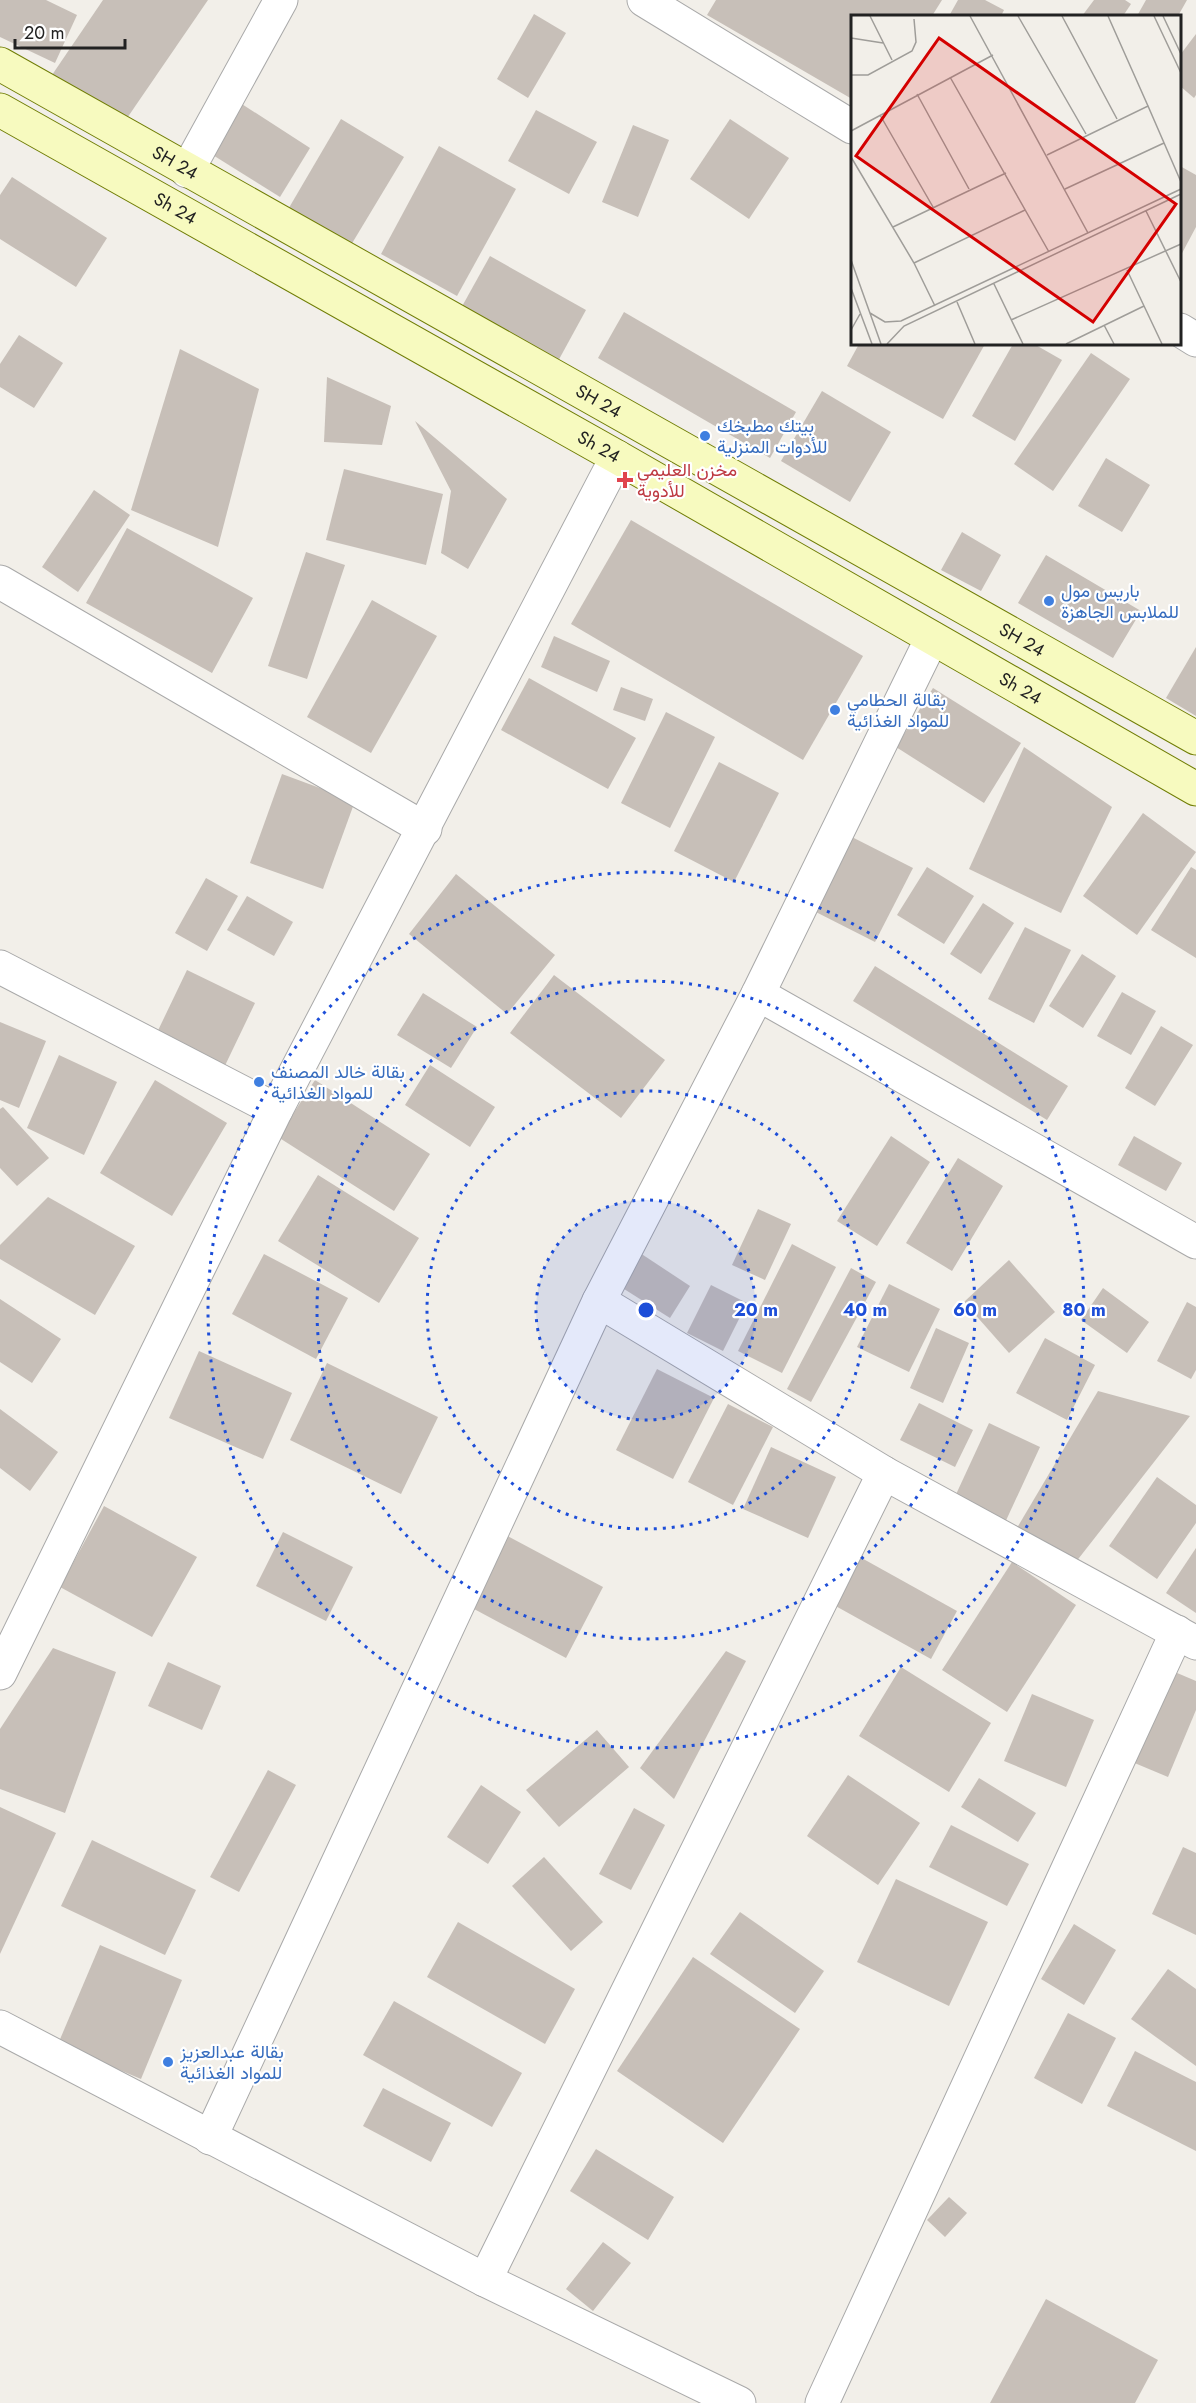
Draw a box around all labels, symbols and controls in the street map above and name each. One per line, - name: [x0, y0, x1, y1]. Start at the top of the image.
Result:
- scale bar: [15, 12, 124, 50]
- inset map: [851, 15, 1181, 345]
- text: 20 m: [24, 20, 64, 46]
- street label: SH 24: [147, 139, 203, 186]
- street label: Sh 24: [149, 186, 201, 231]
- street label: SH 24: [571, 378, 626, 425]
- place label: بيتك مطبخك للأدوات المنزلية: [717, 413, 827, 460]
- street label: Sh 24: [573, 424, 625, 469]
- marker: بيتك مطبخك للأدوات المنزلية: [698, 429, 712, 443]
- place label: مخزن العليمي للأدوية: [637, 457, 737, 504]
- marker: مخزن العليمي للأدوية: [618, 473, 632, 487]
- place label: باريس مول للملابس الجاهزة: [1061, 578, 1179, 625]
- marker: باريس مول للملابس الجاهزة: [1042, 594, 1056, 608]
- street label: SH 24: [994, 617, 1050, 663]
- street label: Sh 24: [994, 666, 1047, 711]
- place label: بقالة الحطامي للمواد الغذائية: [847, 687, 949, 734]
- marker: بقالة الحطامي للمواد الغذائية: [828, 703, 842, 717]
- place label: بقالة خالد المصنف للمواد الغذائية: [271, 1059, 405, 1106]
- marker: بقالة خالد المصنف للمواد الغذائية: [252, 1075, 266, 1089]
- text: 20 m: [734, 1297, 778, 1323]
- text: 40 m: [843, 1297, 887, 1323]
- text: 60 m: [953, 1297, 997, 1323]
- text: 80 m: [1062, 1297, 1106, 1323]
- centre of rings: [636, 1300, 656, 1320]
- place label: بقالة عبدالعزيز للمواد الغذائية: [179, 2039, 284, 2086]
- marker: بقالة عبدالعزيز للمواد الغذائية: [161, 2055, 175, 2069]

